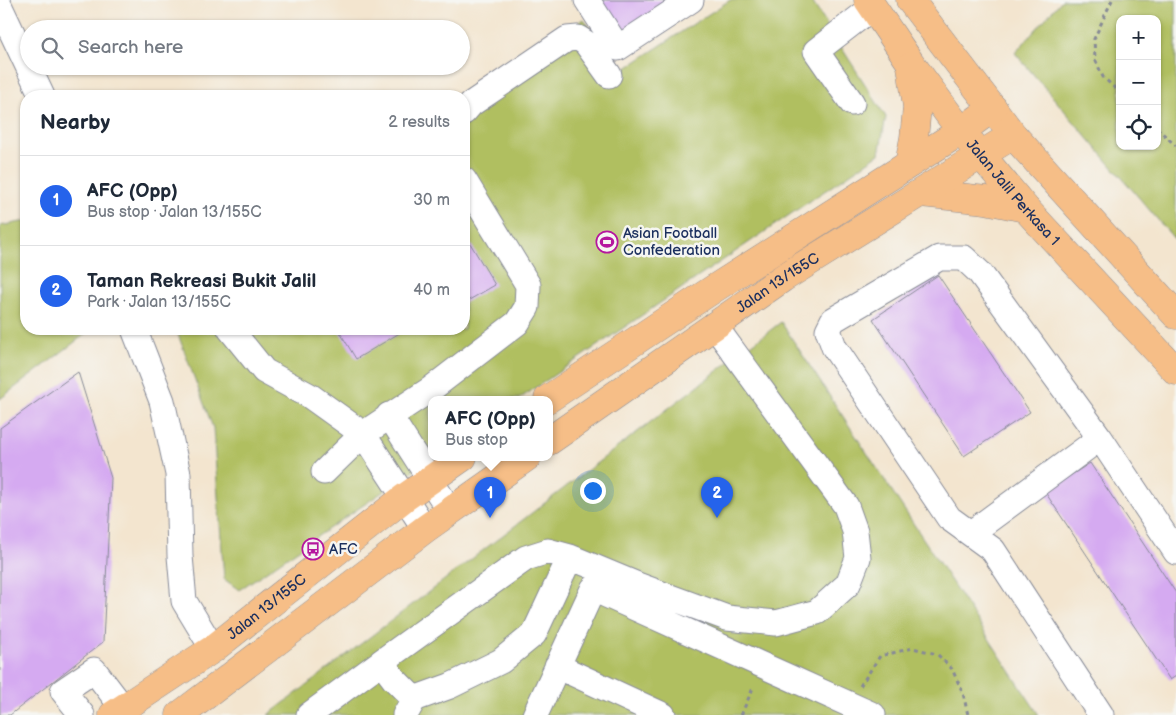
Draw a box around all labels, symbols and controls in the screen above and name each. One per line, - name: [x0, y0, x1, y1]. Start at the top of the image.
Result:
- map controls: [1116, 15, 1161, 150]
- button: +: [1116, 15, 1161, 60]
- search box: [20, 20, 470, 75]
- icon: search: [38, 34, 66, 62]
- text: Search here: [78, 36, 183, 59]
- button: −: [1116, 60, 1161, 105]
- button: locate: [1116, 105, 1161, 150]
- text: Nearby: [40, 110, 110, 135]
- text: 2 results: [388, 113, 450, 132]
- street label: Jalan Jalil Perkasa 1: [962, 135, 1064, 249]
- text: AFC (Opp): [87, 180, 178, 203]
- text: 1: [53, 191, 59, 210]
- text: 30 m: [413, 191, 450, 210]
- text: Bus stop · Jalan 13/155C: [87, 203, 262, 222]
- place label: Asian Football Confederation: [623, 224, 720, 260]
- sports icon: Asian Football Confederation: [595, 230, 619, 254]
- street label: Jalan 13/155C: [732, 248, 823, 317]
- text: Taman Rekreasi Bukit Jalil: [87, 270, 316, 293]
- text: 2: [51, 281, 61, 300]
- text: 40 m: [413, 281, 450, 300]
- text: Park · Jalan 13/155C: [87, 293, 231, 312]
- popup: [428, 396, 553, 461]
- text: AFC (Opp): [445, 408, 536, 431]
- text: Bus stop: [445, 431, 508, 450]
- pin: 1: [474, 477, 506, 518]
- pin: 2: [701, 477, 733, 518]
- your location: [580, 478, 606, 504]
- bus stop icon: AFC: [301, 537, 325, 561]
- place label: AFC: [329, 540, 358, 559]
- street label: Jalan 13/155C: [223, 569, 310, 644]

